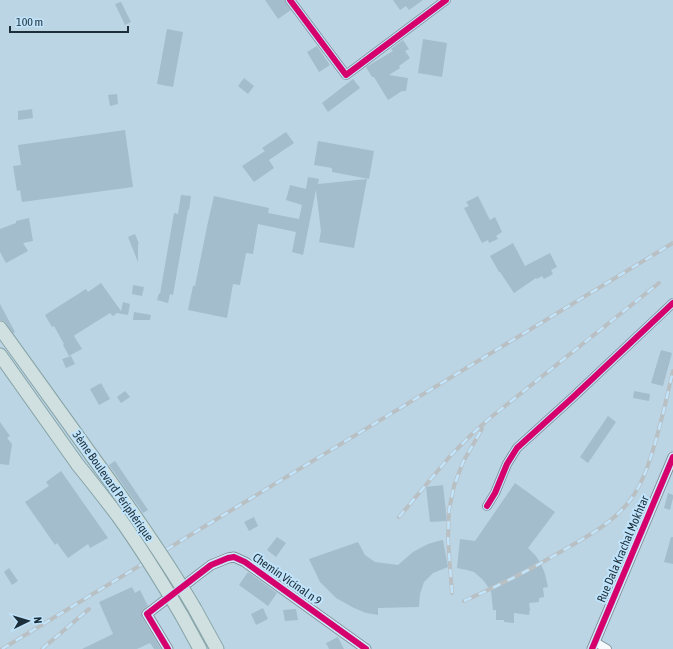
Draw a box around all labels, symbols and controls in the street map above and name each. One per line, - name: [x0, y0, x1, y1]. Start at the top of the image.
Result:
- scale bar: [10, 8, 128, 34]
- text: 100 m: [16, 15, 43, 29]
- street label: 3ème Boulevard Périphérique: [70, 428, 156, 544]
- street label: Rue Dala Krachal Mokhtar: [594, 493, 652, 604]
- street label: Chemin Vicinal n 9: [250, 550, 324, 608]
- north arrow: [8, 601, 48, 641]
- text: N: [32, 616, 44, 624]

